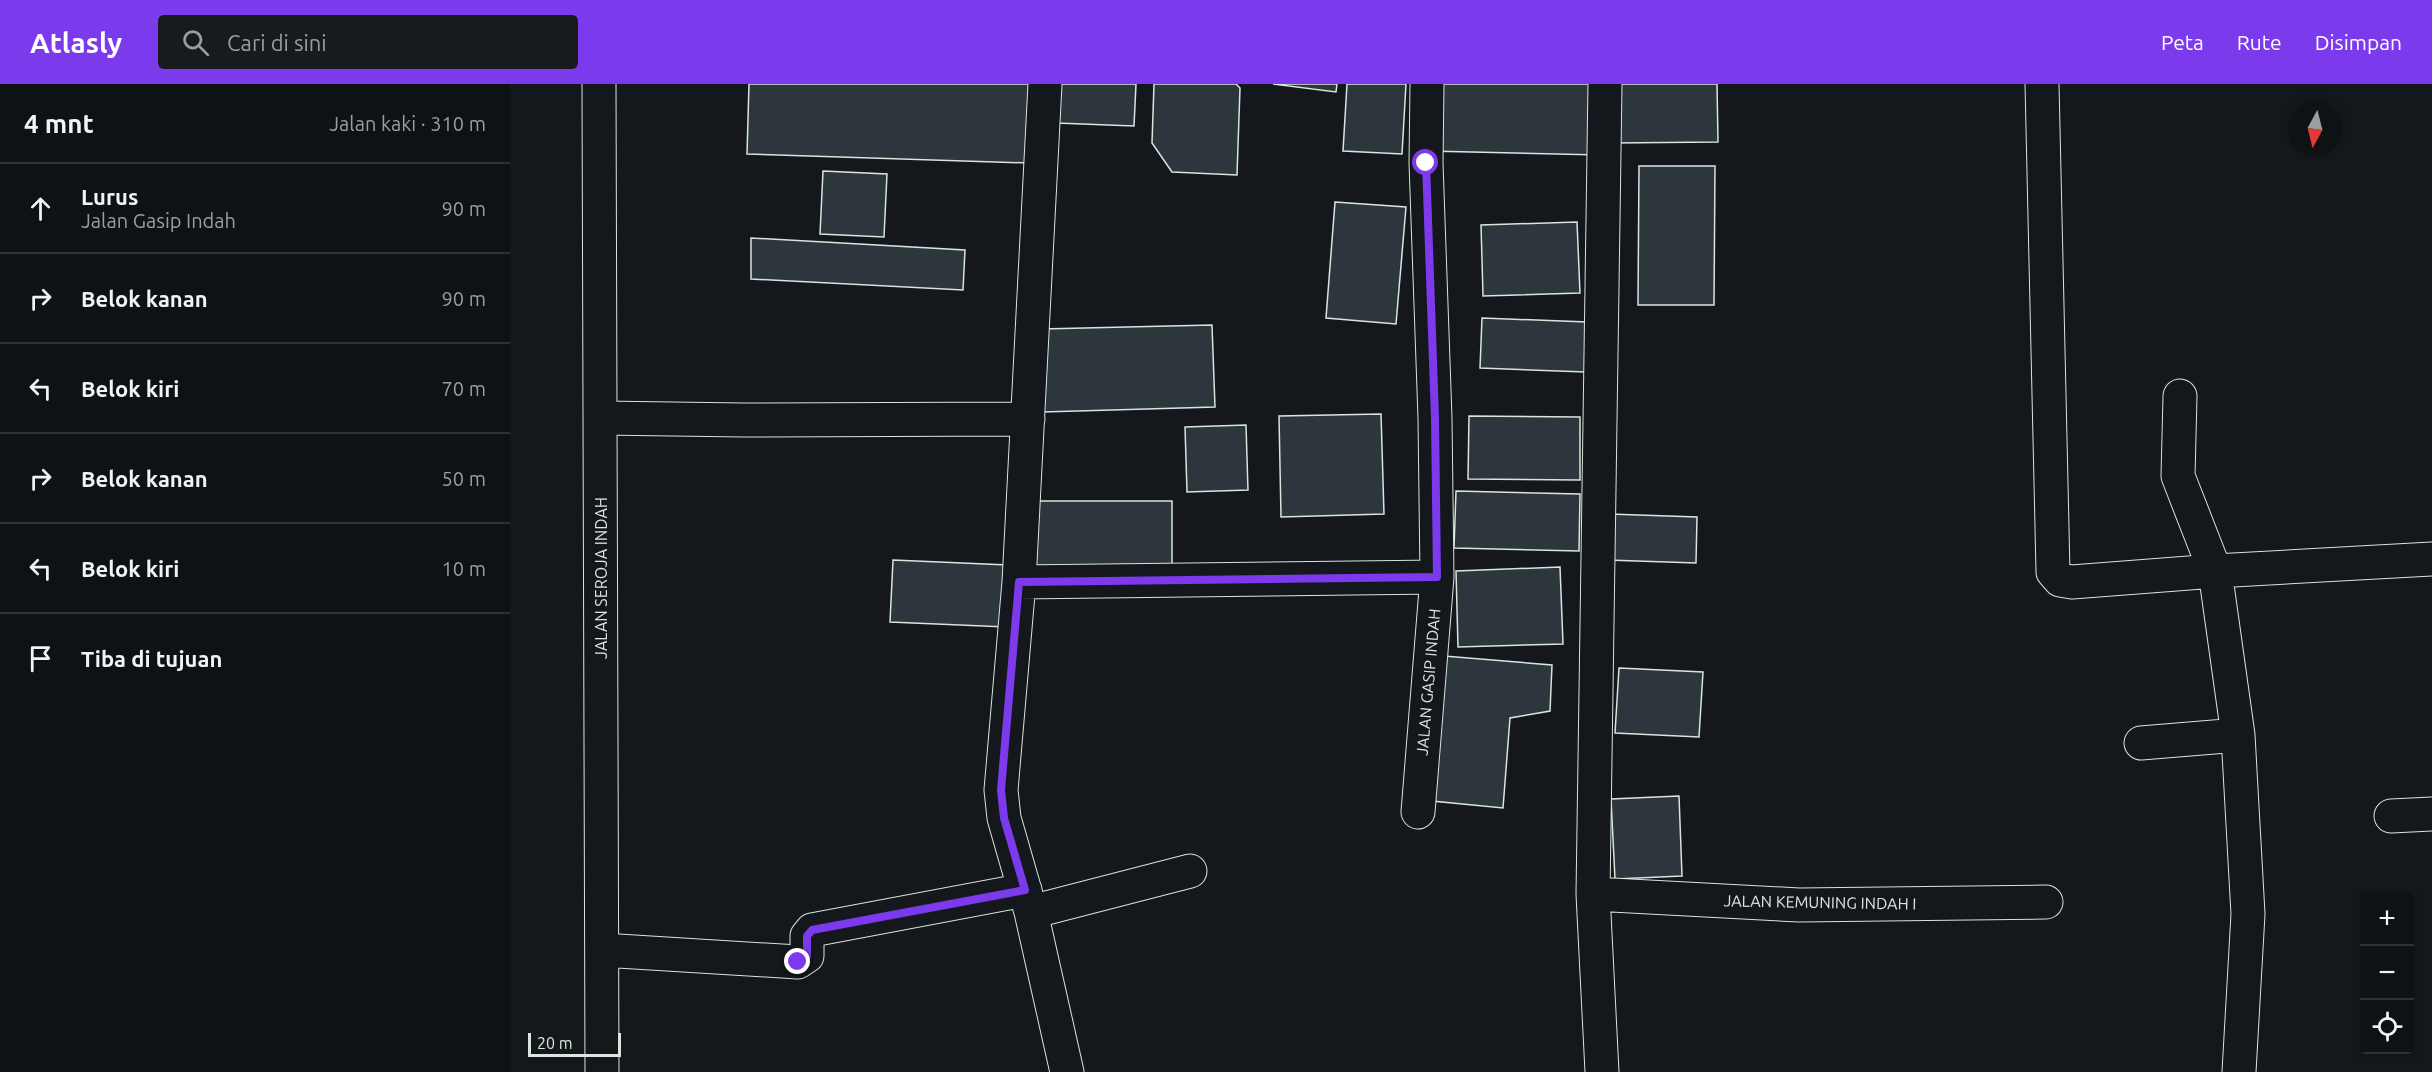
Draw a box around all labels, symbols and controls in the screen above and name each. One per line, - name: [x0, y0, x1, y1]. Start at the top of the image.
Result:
- search box: [158, 15, 578, 69]
- icon: search: [179, 26, 212, 59]
- text: Atlasly: [30, 27, 122, 58]
- text: Cari di sini: [227, 30, 327, 55]
- text: Peta: [2161, 30, 2204, 54]
- text: Rute: [2237, 30, 2282, 54]
- text: Disimpan: [2315, 30, 2402, 54]
- north arrow: [2288, 102, 2342, 156]
- text: 4 mnt: [24, 109, 94, 138]
- text: Jalan kaki · 310 m: [329, 112, 486, 135]
- route start: [1412, 149, 1438, 175]
- text: Lurus: [81, 184, 138, 209]
- icon: ahead: [24, 192, 57, 225]
- text: 90 m: [442, 197, 486, 220]
- text: Jalan Gasip Indah: [81, 209, 236, 232]
- icon: right: [24, 282, 57, 315]
- text: Belok kanan: [81, 286, 208, 311]
- text: 90 m: [442, 287, 486, 310]
- icon: left: [24, 372, 57, 405]
- text: Belok kiri: [81, 376, 179, 401]
- text: 70 m: [442, 377, 486, 400]
- icon: right: [24, 462, 57, 495]
- text: Belok kanan: [81, 466, 208, 491]
- text: 50 m: [442, 467, 486, 490]
- street label: JALAN SEROJA INDAH: [592, 497, 610, 659]
- icon: left: [24, 552, 57, 585]
- text: Belok kiri: [81, 556, 179, 581]
- text: 10 m: [442, 557, 486, 580]
- street label: JALAN GASIP INDAH: [1413, 608, 1443, 756]
- icon: arrive: [24, 642, 57, 675]
- text: Tiba di tujuan: [81, 646, 222, 671]
- street label: JALAN KEMUNING INDAH I: [1723, 891, 1917, 913]
- map controls: [2360, 892, 2414, 1054]
- button: +: [2360, 892, 2414, 946]
- button: −: [2360, 946, 2414, 1000]
- route end: [784, 948, 810, 974]
- button: locate: [2360, 1000, 2414, 1054]
- scale bar: [528, 1030, 621, 1058]
- text: 20 m: [537, 1034, 573, 1052]

